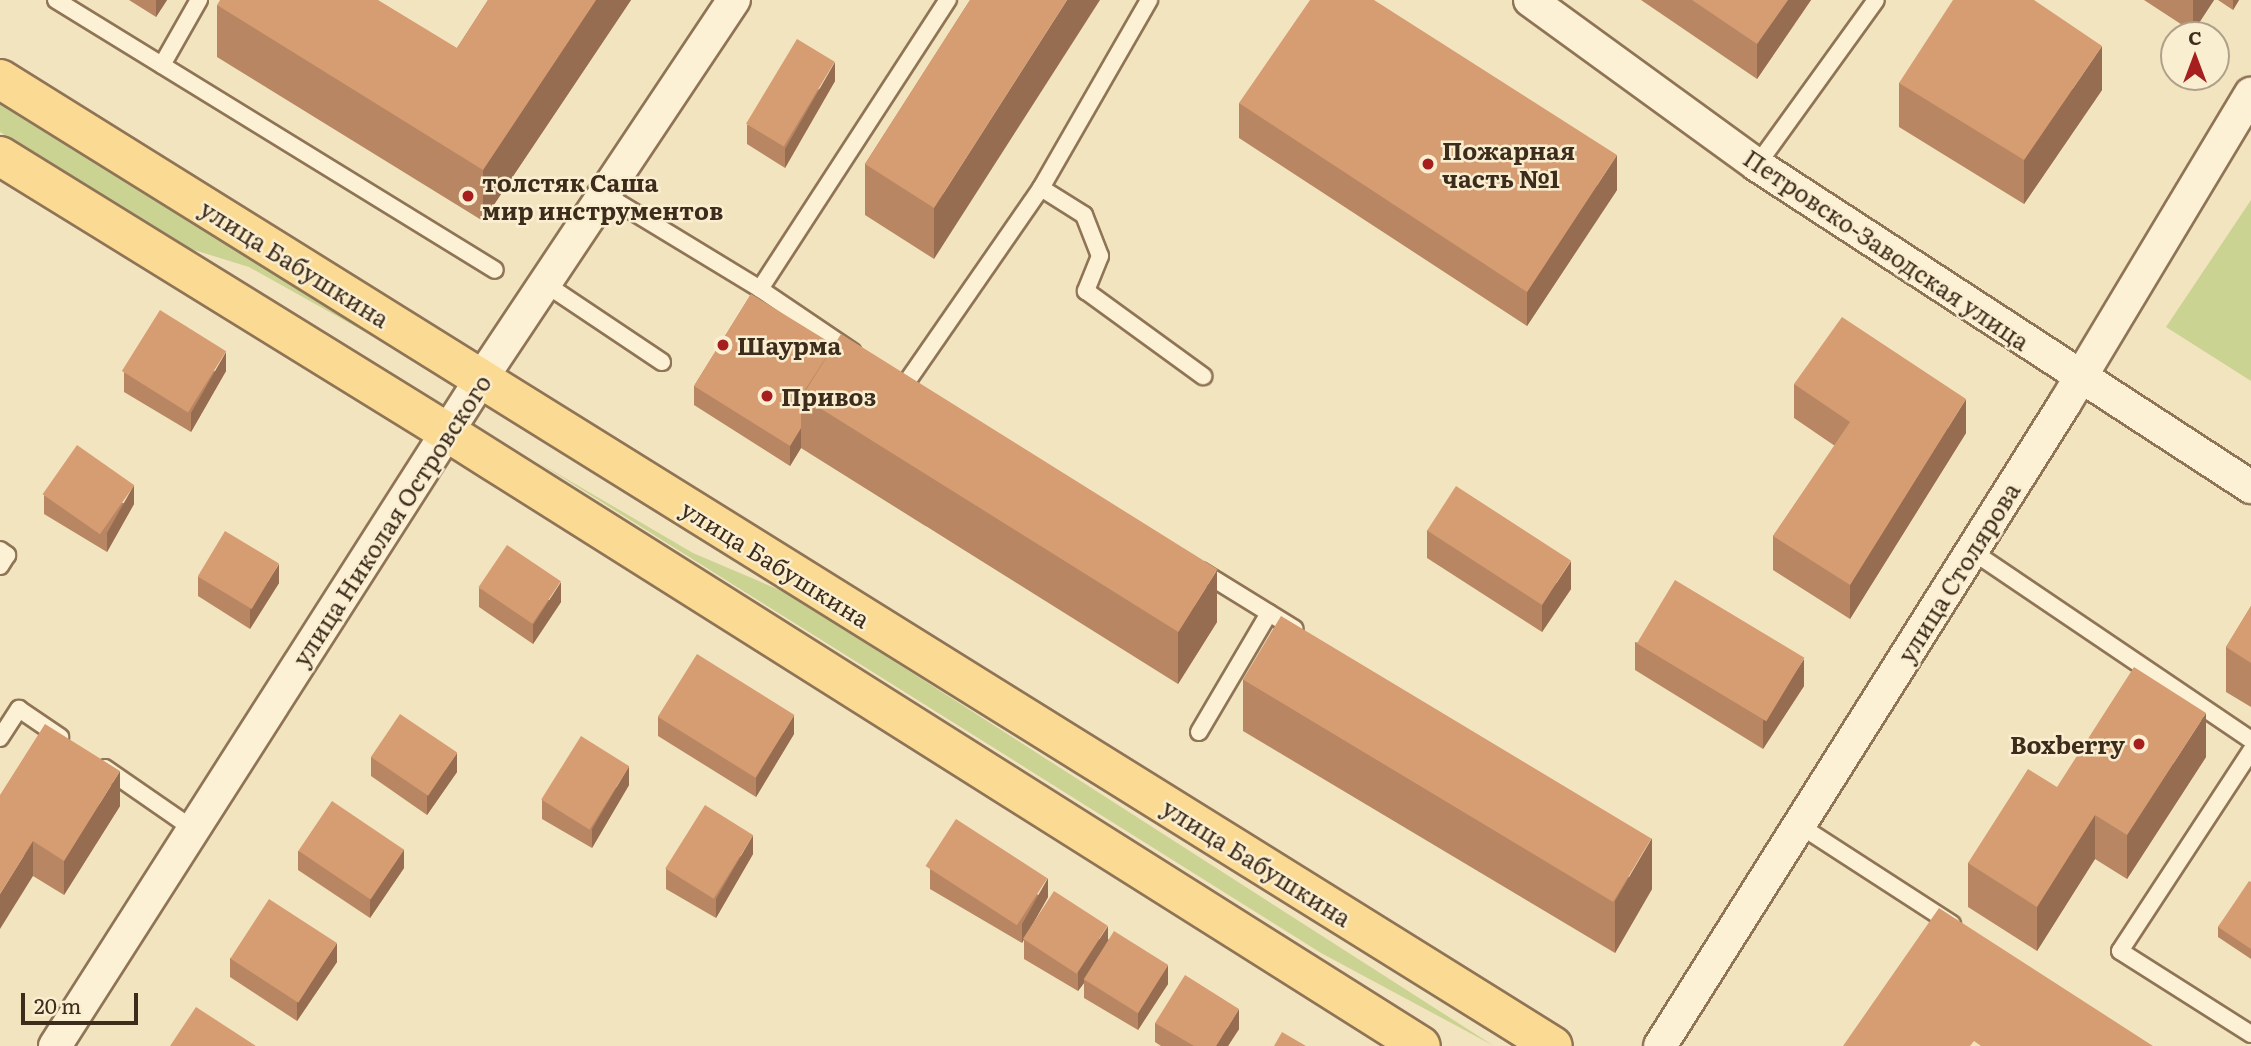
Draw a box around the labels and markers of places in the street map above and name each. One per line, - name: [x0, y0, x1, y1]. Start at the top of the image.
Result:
- place label: Пожарная часть №1: [1442, 136, 1575, 192]
- marker: Пожарная часть №1: [1420, 156, 1436, 172]
- place label: толстяк Саша мир инструментов: [482, 168, 723, 224]
- marker: толстяк Саша мир инструментов: [460, 188, 476, 204]
- place label: Шаурма: [737, 331, 841, 359]
- marker: Шаурма: [715, 337, 731, 353]
- place label: Привоз: [781, 382, 876, 410]
- marker: Привоз: [759, 388, 775, 404]
- place label: Boxberry: [2010, 730, 2125, 758]
- marker: Boxberry: [2131, 736, 2147, 752]

